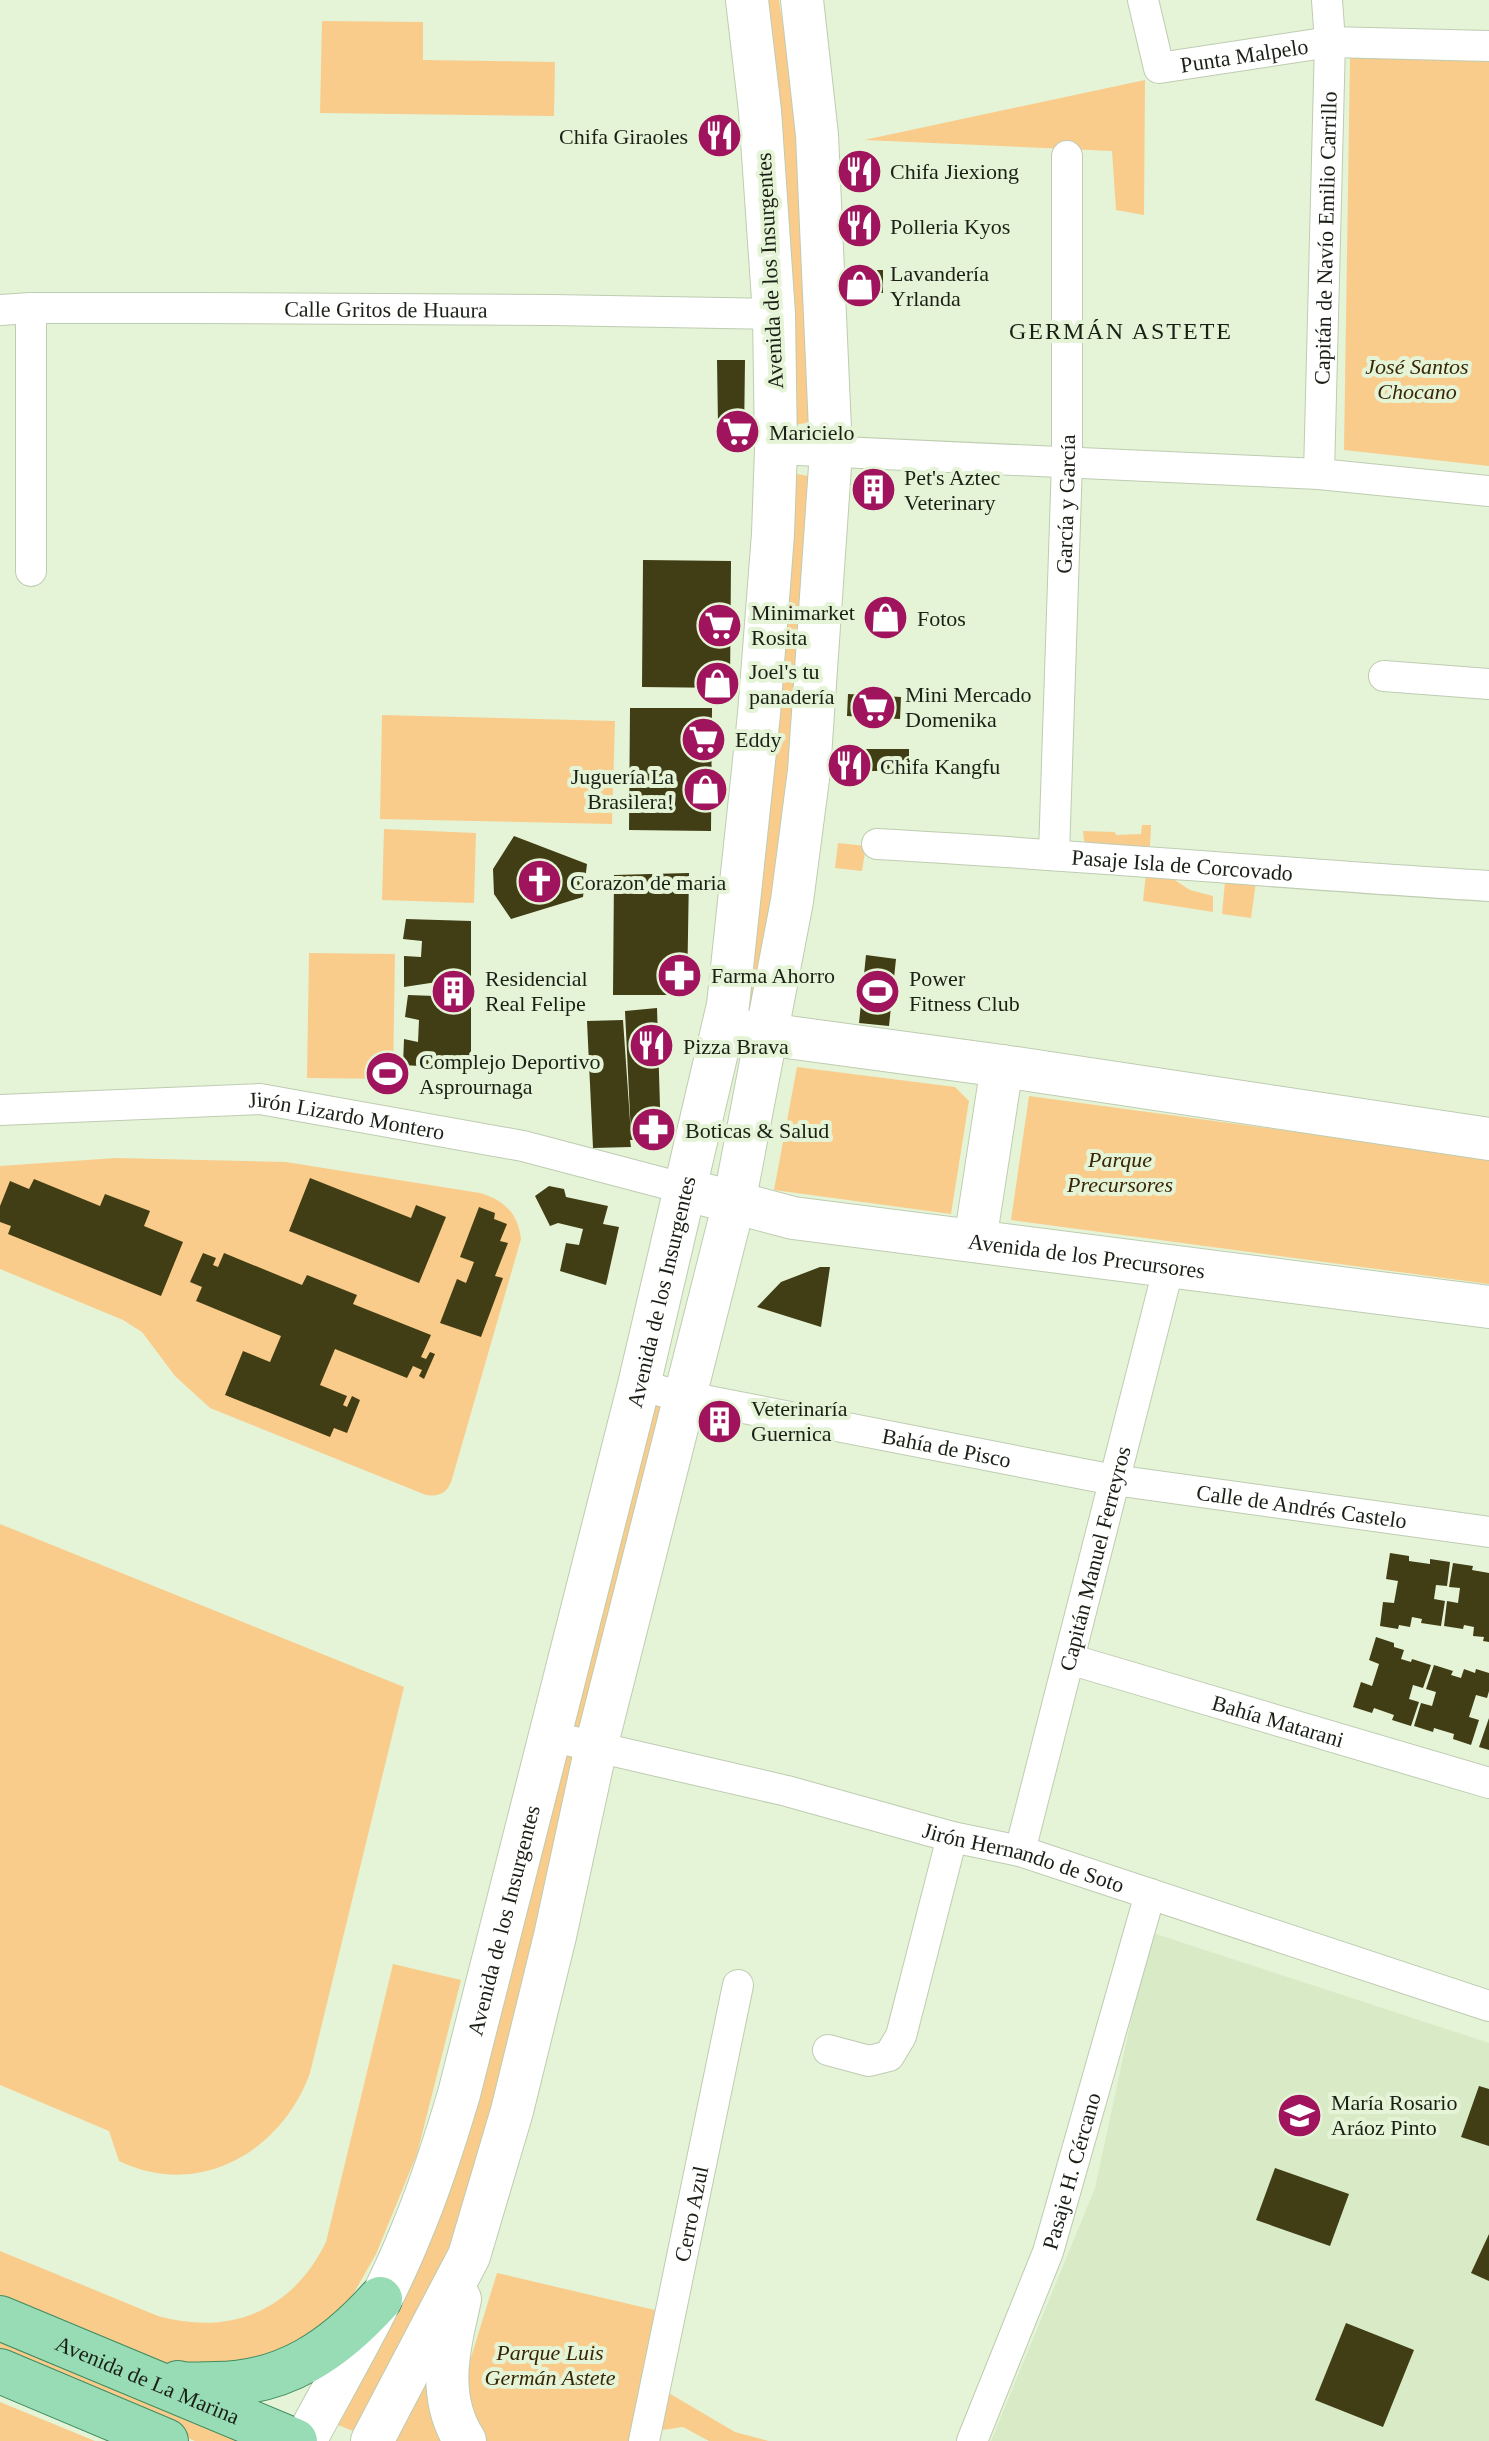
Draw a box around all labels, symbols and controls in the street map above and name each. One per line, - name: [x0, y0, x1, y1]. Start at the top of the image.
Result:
- street label: Punta Malpelo: [1179, 33, 1310, 78]
- street label: Capitán de Navío Emilio Carrillo: [1309, 91, 1342, 385]
- restaurant icon: Chifa Giraoles: [695, 112, 743, 160]
- place label: Chifa Giraoles: [559, 124, 688, 149]
- restaurant icon: Chifa Jiexiong: [835, 147, 883, 195]
- street label: Avenida de los Insurgentes: [751, 152, 788, 390]
- place label: Chifa Jiexiong: [890, 159, 1019, 184]
- restaurant icon: Polleria Kyos: [835, 202, 883, 250]
- place label: Polleria Kyos: [890, 214, 1010, 239]
- place label: Lavandería Yrlanda: [890, 261, 989, 311]
- shop icon: Lavandería Yrlanda: [835, 262, 883, 310]
- street label: Calle Gritos de Huaura: [284, 297, 488, 323]
- district label: GERMÁN ASTETE: [1009, 318, 1233, 344]
- park label: José Santos Chocano: [1365, 354, 1469, 404]
- supermarket icon: Maricielo: [714, 408, 762, 456]
- place label: Maricielo: [769, 420, 855, 445]
- street label: García y García: [1051, 434, 1080, 574]
- place label: Pet's Aztec Veterinary: [904, 465, 1000, 515]
- building icon: Pet's Aztec Veterinary: [849, 466, 897, 514]
- shop icon: Fotos: [862, 594, 910, 642]
- place label: Minimarket Rosita: [751, 600, 855, 650]
- supermarket icon: Minimarket Rosita: [696, 601, 744, 649]
- place label: Fotos: [917, 606, 966, 631]
- place label: Joel's tu panadería: [749, 659, 835, 709]
- shop icon: Joel's tu panadería: [694, 660, 742, 708]
- place label: Mini Mercado Domenika: [905, 682, 1031, 732]
- supermarket icon: Mini Mercado Domenika: [850, 683, 898, 731]
- supermarket icon: Eddy: [680, 715, 728, 763]
- place label: Eddy: [735, 727, 781, 752]
- restaurant icon: Chifa Kangfu: [825, 742, 873, 790]
- place label: Chifa Kangfu: [880, 754, 1000, 779]
- place label: Juguería La Brasilera!: [571, 764, 674, 814]
- shop icon: Juguería La Brasilera!: [681, 765, 729, 813]
- street label: Pasaje Isla de Corcovado: [1071, 844, 1294, 886]
- church icon: Corazon de maria: [515, 858, 563, 906]
- place label: Corazon de maria: [570, 870, 727, 895]
- pharmacy icon: Farma Ahorro: [656, 951, 704, 999]
- place label: Farma Ahorro: [711, 963, 835, 988]
- place label: Residencial Real Felipe: [485, 966, 588, 1016]
- place label: Power Fitness Club: [909, 966, 1020, 1016]
- building icon: Residencial Real Felipe: [430, 967, 478, 1015]
- sports icon: Power Fitness Club: [854, 967, 902, 1015]
- restaurant icon: Pizza Brava: [628, 1022, 676, 1070]
- place label: Pizza Brava: [683, 1034, 789, 1059]
- place label: Complejo Deportivo Asprournaga: [419, 1049, 600, 1099]
- sports icon: Complejo Deportivo Asprournaga: [364, 1050, 412, 1098]
- street label: Jirón Lizardo Montero: [248, 1087, 447, 1145]
- pharmacy icon: Boticas & Salud: [630, 1106, 678, 1154]
- place label: Boticas & Salud: [685, 1118, 829, 1143]
- park label: Parque Precursores: [1066, 1147, 1173, 1197]
- street label: Avenida de los Insurgentes: [622, 1174, 701, 1410]
- street label: Avenida de los Precursores: [967, 1229, 1206, 1284]
- place label: Veterinaría Guernica: [751, 1396, 848, 1446]
- building icon: Veterinaría Guernica: [696, 1397, 744, 1445]
- street label: Bahía de Pisco: [880, 1423, 1013, 1473]
- street label: Capitán Manuel Ferreyros: [1054, 1443, 1136, 1673]
- street label: Calle de Andrés Castelo: [1195, 1480, 1408, 1533]
- street label: Bahía Matarani: [1209, 1690, 1347, 1752]
- street label: Avenida de los Insurgentes: [462, 1802, 545, 2038]
- street label: Jirón Hernando de Soto: [920, 1817, 1127, 1898]
- street label: Pasaje H. Cércano: [1037, 2090, 1106, 2252]
- place label: María Rosario Aráoz Pinto: [1331, 2090, 1457, 2140]
- school or university icon: María Rosario Aráoz Pinto: [1276, 2091, 1324, 2139]
- street label: Cerro Azul: [669, 2164, 713, 2264]
- street label: Avenida de La Marina: [52, 2331, 243, 2430]
- park label: Parque Luis Germán Astete: [485, 2340, 616, 2390]

